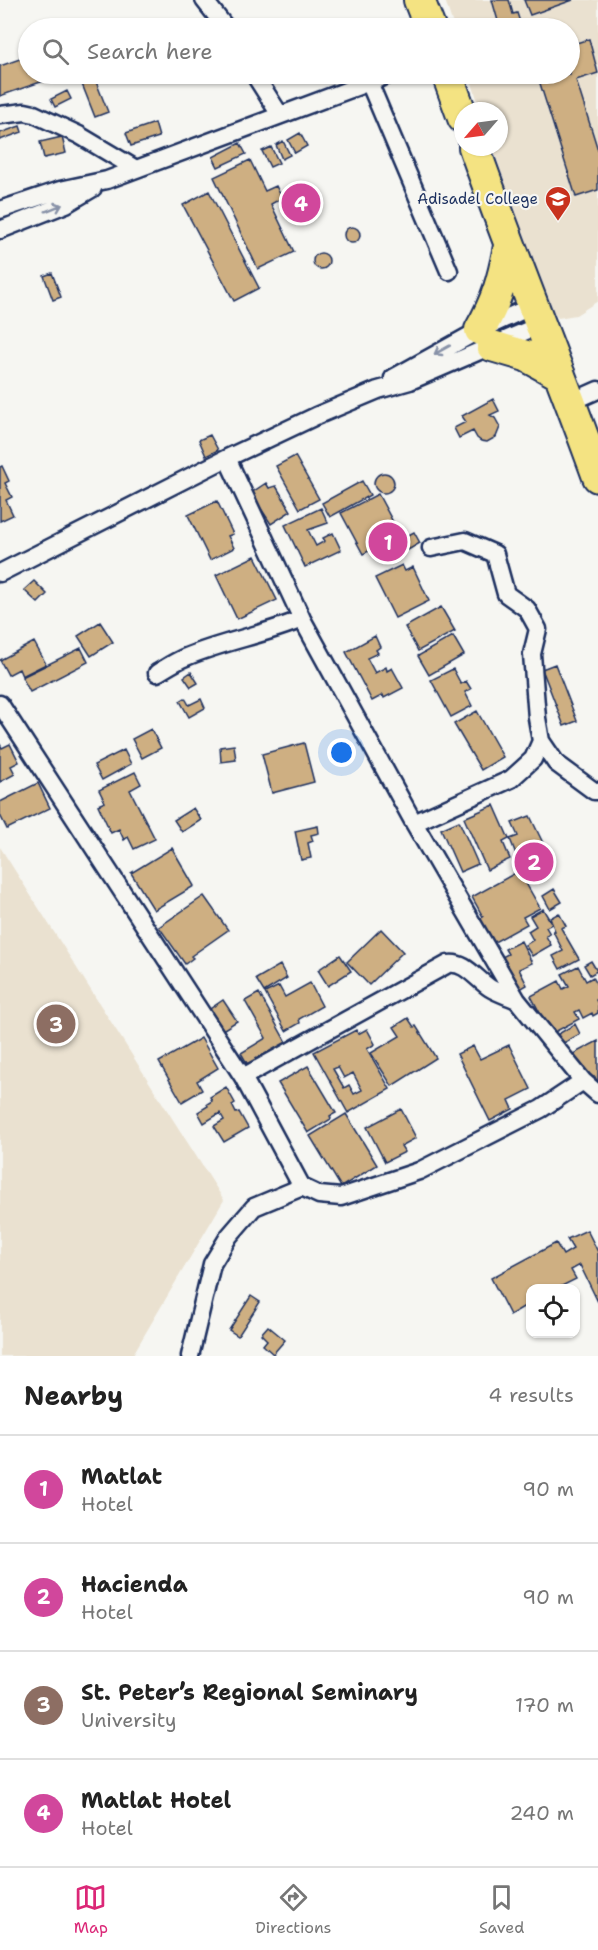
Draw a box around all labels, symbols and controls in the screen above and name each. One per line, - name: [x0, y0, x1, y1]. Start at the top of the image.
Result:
- search box: [18, 18, 580, 84]
- icon: search: [39, 35, 72, 68]
- text: Search here: [87, 37, 213, 66]
- north arrow: [454, 102, 508, 156]
- pin: 4: [282, 180, 320, 226]
- school or university icon: Adisadel College: [543, 184, 573, 222]
- place label: Adisadel College: [417, 189, 538, 209]
- one-way arrow: [44, 202, 63, 213]
- one-way arrow: [434, 345, 452, 356]
- pin: 1: [368, 520, 408, 564]
- your location: [327, 738, 356, 767]
- pin: 2: [514, 840, 554, 884]
- pin: 3: [36, 1002, 76, 1046]
- map controls: [526, 1284, 580, 1338]
- button: locate: [526, 1284, 580, 1338]
- text: Nearby: [24, 1378, 123, 1413]
- text: 4 results: [488, 1382, 574, 1408]
- text: Matlat: [81, 1462, 162, 1491]
- text: 1: [39, 1476, 48, 1502]
- text: 90 m: [522, 1476, 574, 1502]
- text: Hotel: [81, 1491, 133, 1517]
- text: Hacienda: [81, 1570, 188, 1599]
- text: 2: [37, 1584, 51, 1610]
- text: 90 m: [522, 1584, 574, 1610]
- text: Hotel: [81, 1599, 133, 1625]
- text: St. Peter’s Regional Seminary: [81, 1678, 418, 1707]
- text: 3: [37, 1692, 51, 1718]
- text: 170 m: [515, 1692, 574, 1718]
- text: University: [81, 1707, 177, 1733]
- text: Matlat Hotel: [81, 1786, 231, 1815]
- text: 4: [37, 1800, 51, 1826]
- text: 240 m: [509, 1800, 574, 1826]
- text: Hotel: [81, 1815, 133, 1841]
- tab: Map: [74, 1881, 108, 1938]
- tab: Directions: [255, 1881, 332, 1938]
- tab: Saved: [479, 1881, 524, 1938]

